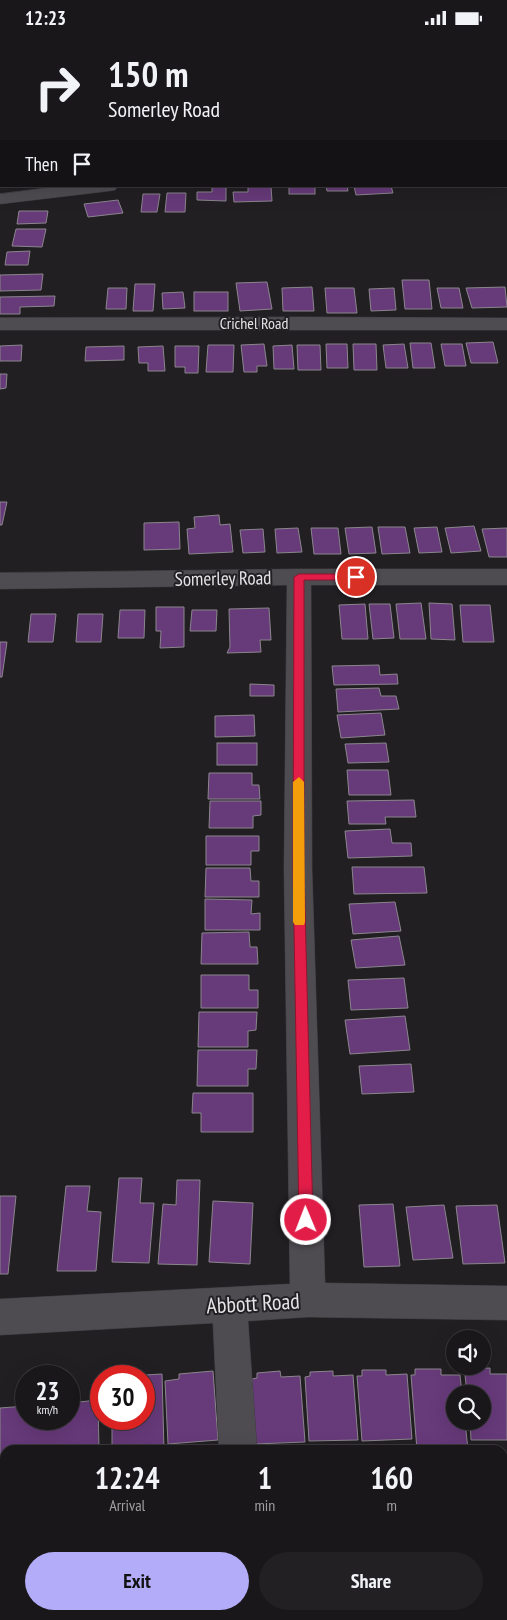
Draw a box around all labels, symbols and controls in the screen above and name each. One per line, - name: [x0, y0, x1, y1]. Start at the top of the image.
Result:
- text: 12:23: [25, 6, 66, 30]
- text: 150 m: [108, 51, 189, 97]
- icon: right: [25, 55, 90, 120]
- text: Somerley Road: [108, 95, 220, 123]
- icon: arrive: [68, 150, 96, 178]
- text: Then: [25, 152, 58, 176]
- street label: Crichel Road: [220, 313, 288, 333]
- pin: [335, 556, 377, 598]
- icon: arrive: [342, 563, 370, 591]
- street label: Somerley Road: [174, 565, 272, 591]
- position arrow: [279, 1193, 331, 1245]
- street label: Abbott Road: [206, 1287, 300, 1319]
- map controls: [446, 1330, 491, 1430]
- button: sound: [446, 1330, 491, 1375]
- speed limit sign: 30: [90, 1365, 155, 1430]
- text: 23: [36, 1375, 59, 1407]
- button: search: [446, 1385, 491, 1430]
- text: km/h: [37, 1402, 58, 1417]
- text: 12:24: [95, 1458, 160, 1497]
- text: 1: [258, 1458, 272, 1497]
- text: 160: [370, 1458, 413, 1497]
- text: Arrival: [109, 1495, 145, 1515]
- text: min: [254, 1495, 275, 1515]
- text: m: [386, 1495, 397, 1515]
- button: Exit: [25, 1552, 249, 1610]
- button: Share: [259, 1552, 483, 1610]

